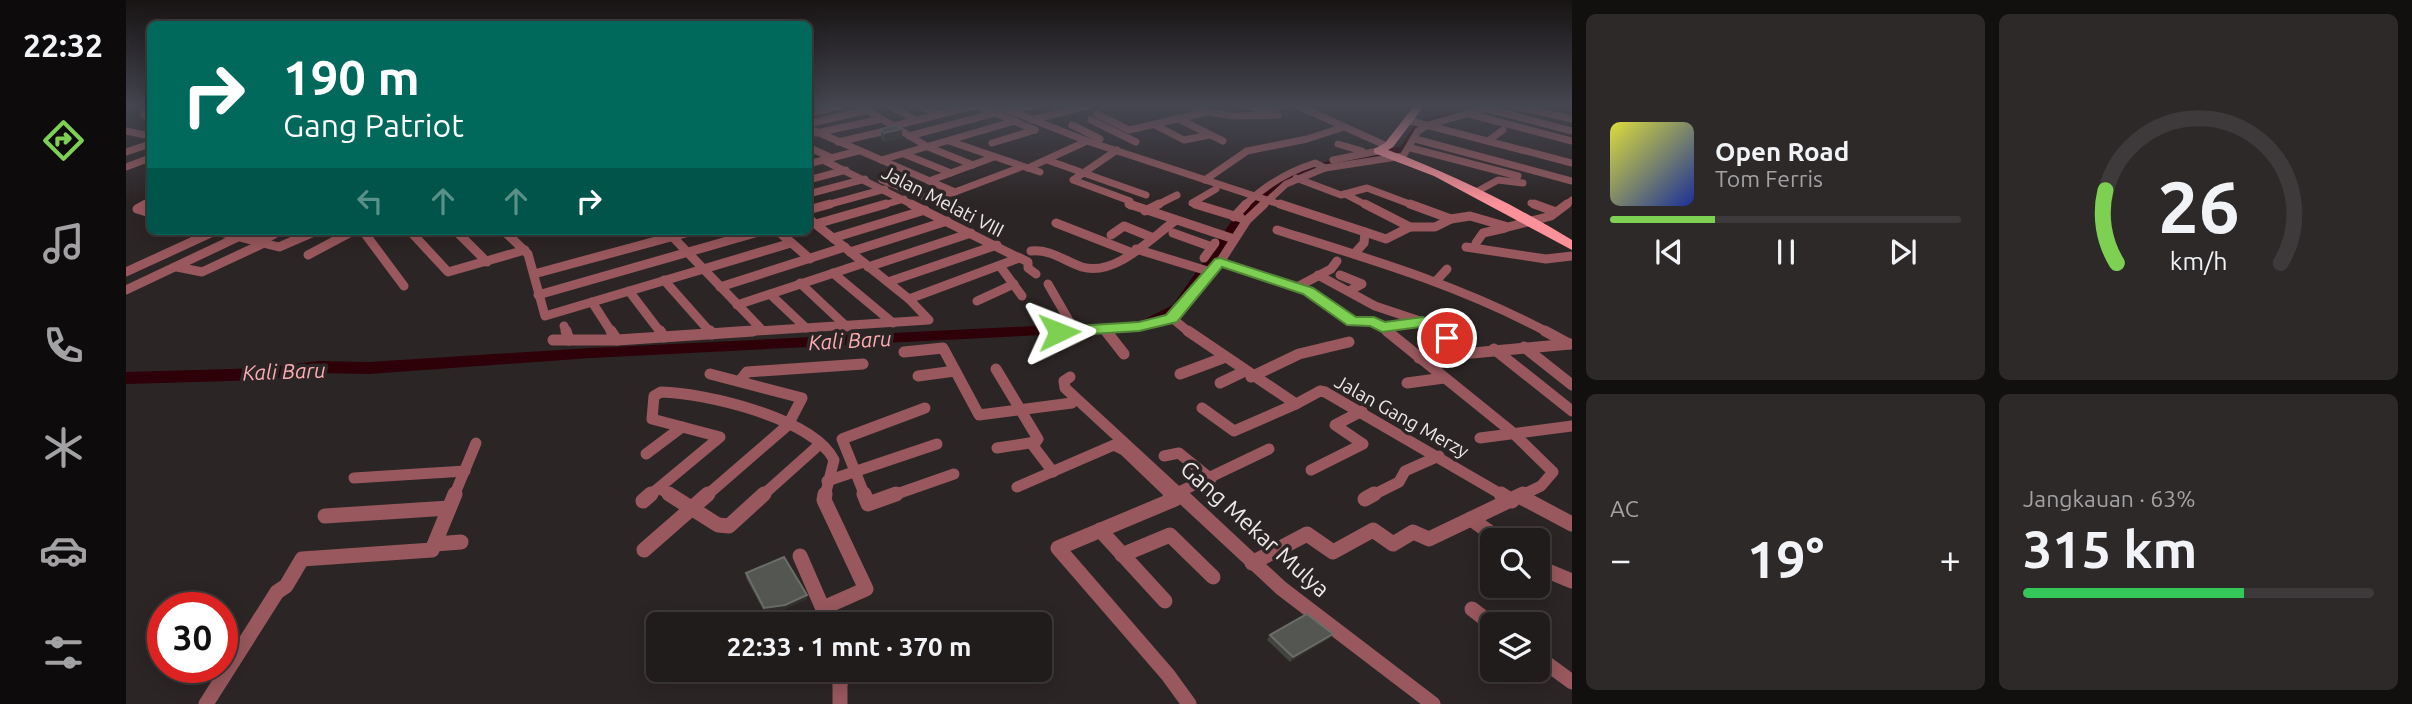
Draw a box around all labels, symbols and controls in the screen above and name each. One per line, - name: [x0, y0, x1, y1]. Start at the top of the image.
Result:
- text: 22:32: [23, 27, 103, 63]
- icon: right: [168, 49, 259, 140]
- text: 190 m: [283, 49, 420, 104]
- text: Gang Patriot: [283, 107, 464, 143]
- icon: directions: [39, 116, 88, 165]
- text: Open Road: [1715, 137, 1849, 166]
- street label: Jalan Melati VIII: [878, 161, 1008, 241]
- text: 26: [2157, 165, 2240, 247]
- text: Tom Ferris: [1715, 166, 1823, 191]
- icon: left: [351, 182, 389, 220]
- icon: ahead: [424, 182, 462, 220]
- icon: ahead: [497, 182, 535, 220]
- icon: right: [570, 182, 608, 220]
- icon: music: [39, 219, 88, 268]
- icon: previous: [1650, 233, 1688, 271]
- icon: pause: [1767, 233, 1805, 271]
- icon: next: [1884, 233, 1922, 271]
- text: km/h: [2170, 247, 2227, 275]
- position arrow: [1022, 295, 1096, 369]
- pin: [1417, 308, 1477, 368]
- icon: arrive: [1428, 319, 1466, 357]
- icon: phone: [39, 321, 88, 370]
- water label: Kali Baru: [808, 326, 892, 354]
- water label: Kali Baru: [242, 358, 326, 384]
- street label: Jalan Gang Merzy: [1331, 370, 1473, 462]
- icon: climate: [39, 423, 88, 472]
- street label: Gang Mekar Mulya: [1176, 456, 1335, 602]
- text: Jangkauan · 63%: [2023, 486, 2195, 511]
- text: AC: [1610, 496, 1639, 521]
- text: 315 km: [2023, 520, 2197, 578]
- icon: car: [39, 526, 88, 575]
- map controls: [1480, 528, 1550, 682]
- button: search: [1480, 528, 1550, 598]
- text: 19°: [1747, 530, 1824, 588]
- text: −: [1610, 538, 1631, 580]
- text: +: [1940, 538, 1961, 580]
- speed limit sign: 30: [147, 592, 238, 683]
- button: layers: [1480, 612, 1550, 682]
- icon: filters: [39, 628, 88, 677]
- text: 22:33 · 1 mnt · 370 m: [727, 632, 971, 661]

